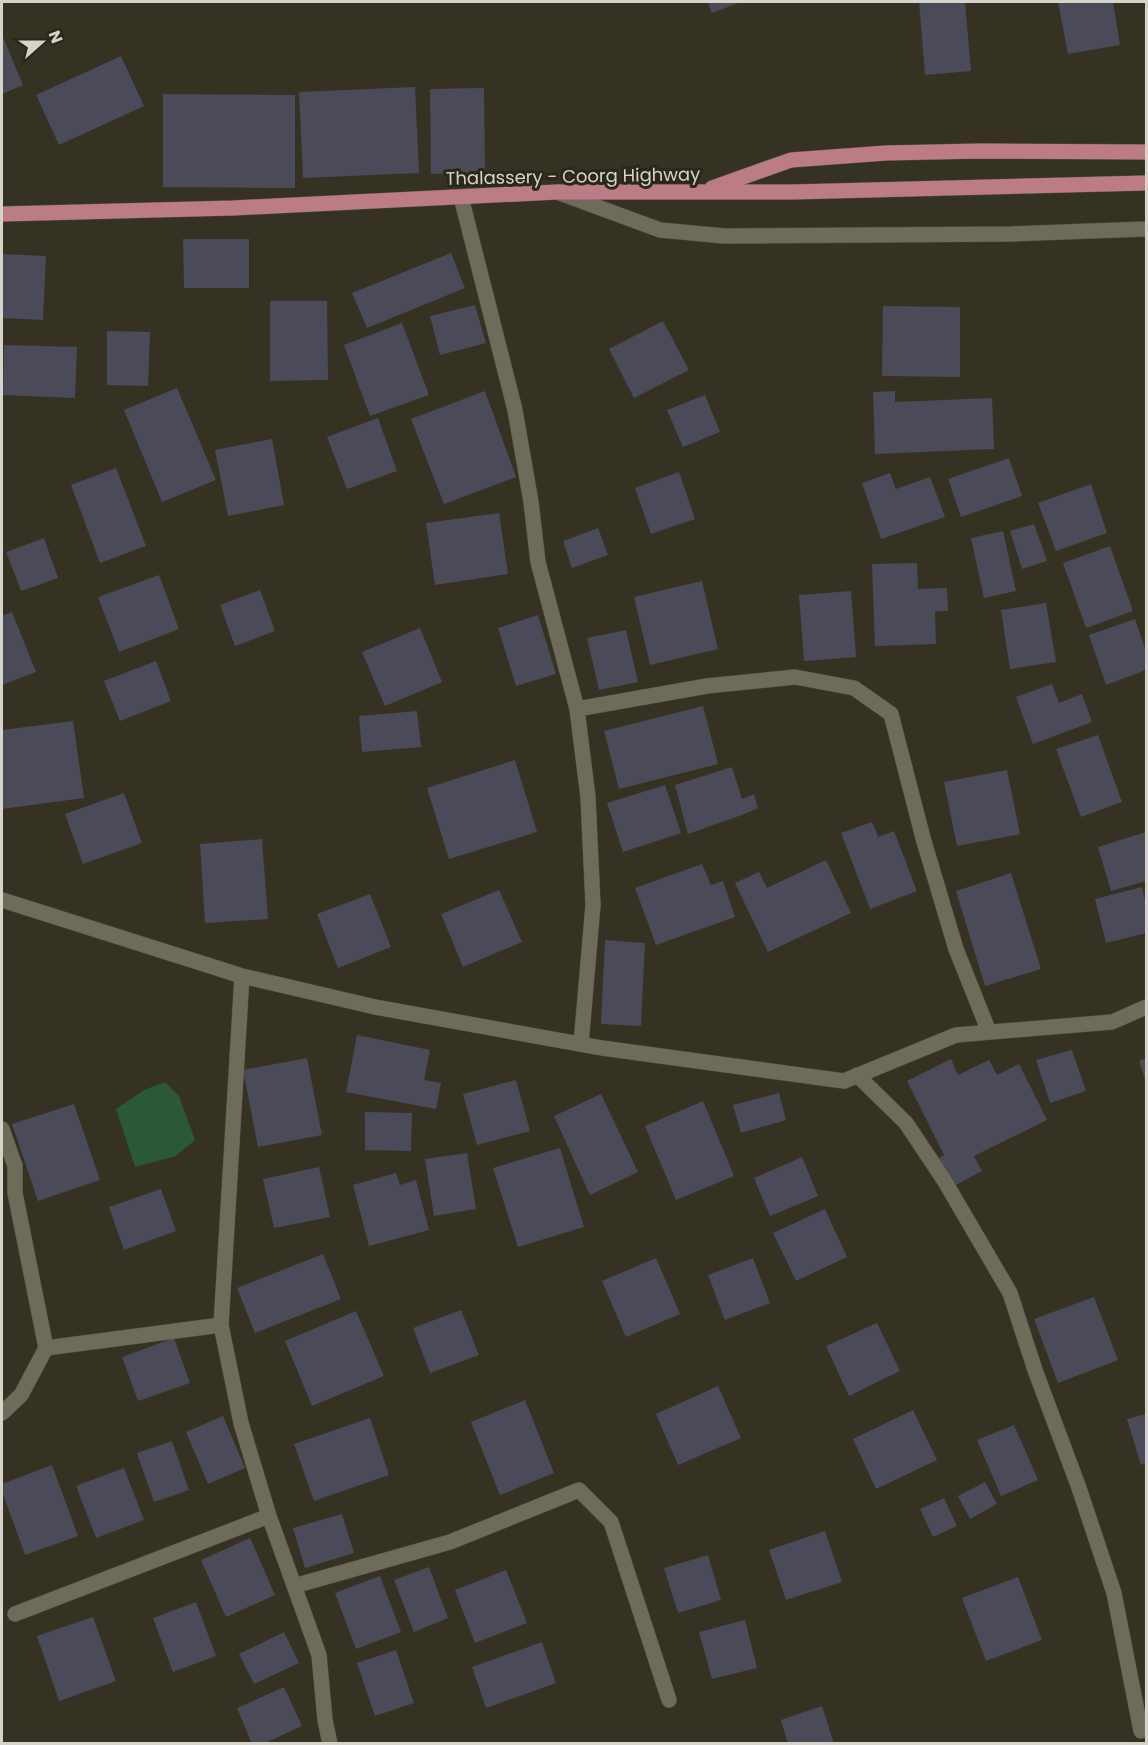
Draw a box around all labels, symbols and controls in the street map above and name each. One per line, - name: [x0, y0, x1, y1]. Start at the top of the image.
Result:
- north arrow: [12, 12, 72, 72]
- text: N: [43, 27, 68, 47]
- street label: Thalassery - Coorg Highway: [445, 161, 701, 191]

